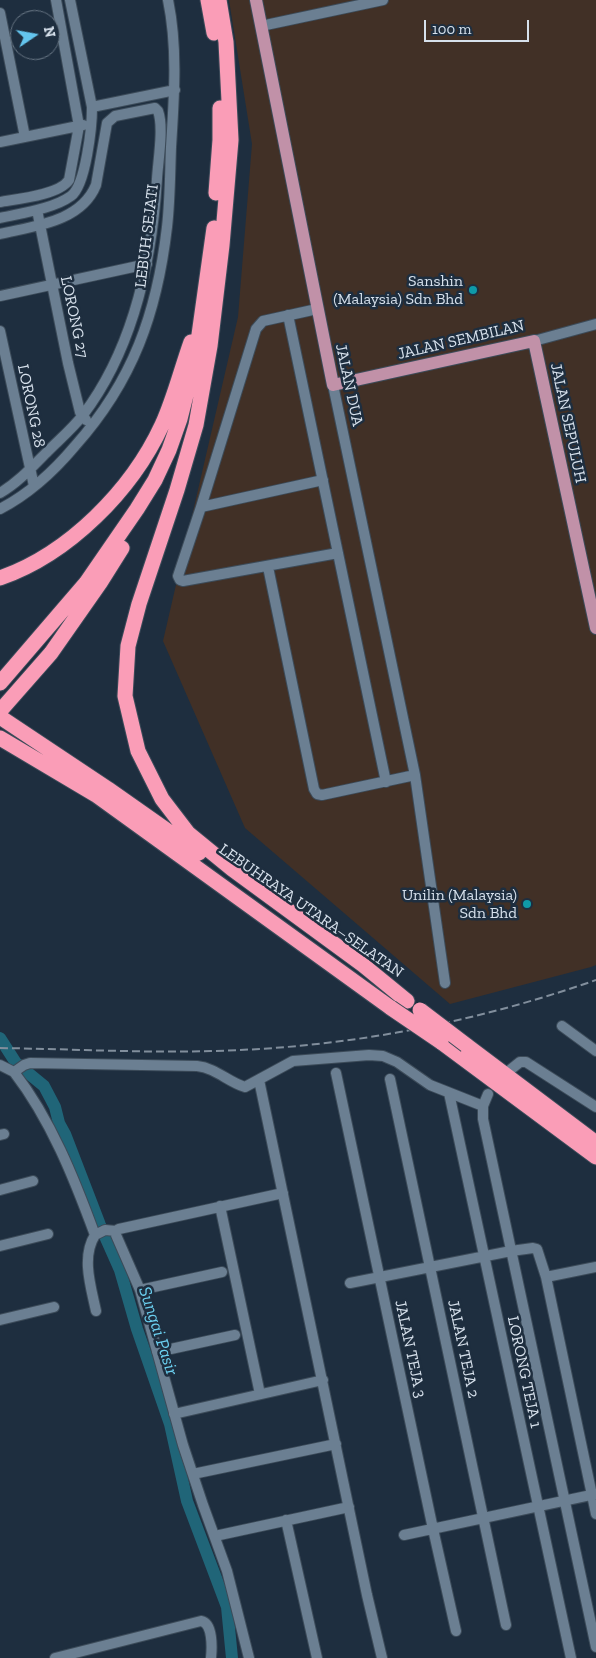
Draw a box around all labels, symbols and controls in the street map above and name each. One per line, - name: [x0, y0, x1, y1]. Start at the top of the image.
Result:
- north arrow: [10, 10, 60, 60]
- scale bar: [426, 10, 531, 42]
- text: 100 m: [432, 20, 471, 38]
- text: N: [40, 25, 59, 39]
- street label: LEBUH SEJATI: [131, 183, 163, 289]
- place label: Sanshin (Malaysia) Sdn Bhd: [333, 271, 463, 309]
- street label: LORONG 27: [56, 274, 92, 360]
- marker: Sanshin (Malaysia) Sdn Bhd: [467, 284, 479, 296]
- street label: JALAN SEMBILAN: [396, 316, 526, 364]
- street label: JALAN DUA: [331, 342, 367, 428]
- street label: JALAN SEPULUH: [546, 361, 590, 485]
- street label: LORONG 28: [13, 363, 49, 449]
- street label: LEBUHRAYA UTARA–SELATAN: [215, 840, 407, 982]
- place label: Unilin (Malaysia) Sdn Bhd: [402, 885, 517, 923]
- marker: Unilin (Malaysia) Sdn Bhd: [521, 898, 533, 910]
- water label: Sungai Pasir: [133, 1284, 183, 1378]
- street label: JALAN TEJA 3: [390, 1298, 430, 1400]
- street label: JALAN TEJA 2: [443, 1298, 483, 1400]
- street label: LORONG TEJA 1: [503, 1314, 545, 1430]

